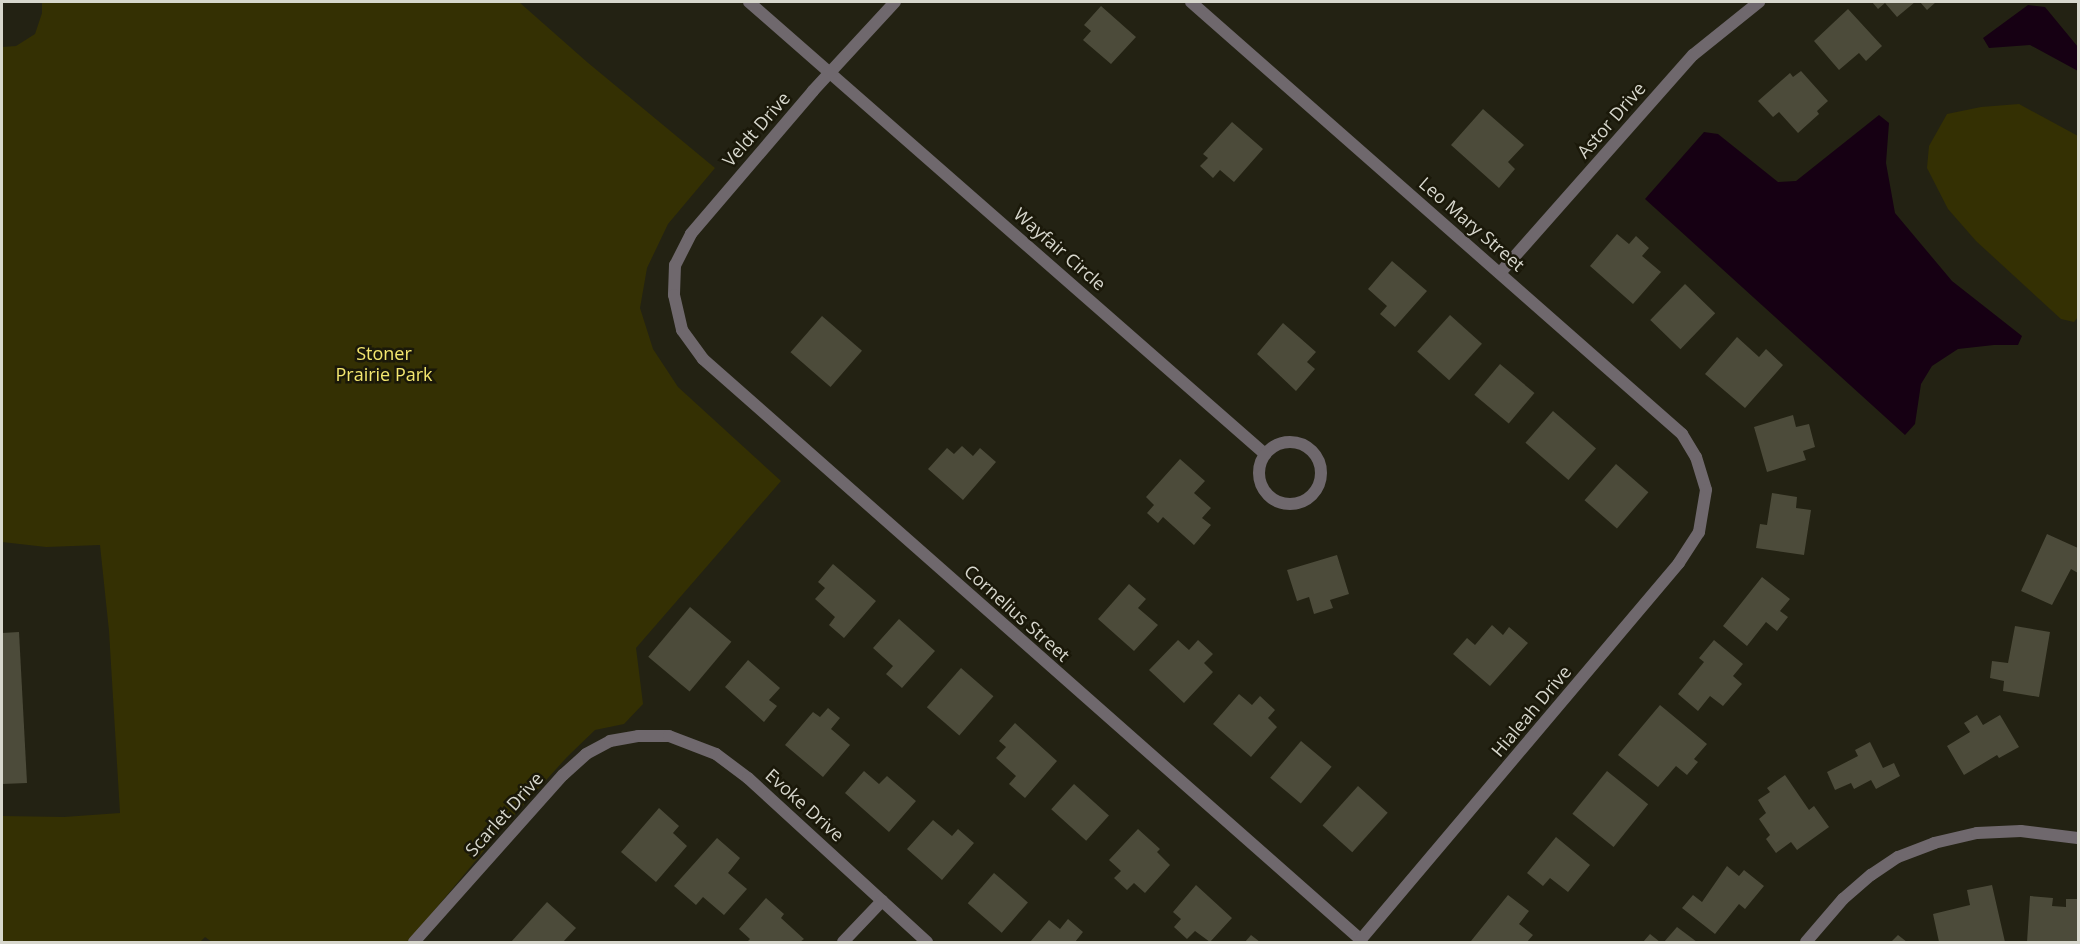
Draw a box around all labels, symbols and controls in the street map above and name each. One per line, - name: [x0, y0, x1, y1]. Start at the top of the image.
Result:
- street label: Astor Drive: [1572, 78, 1650, 162]
- street label: Veldt Drive: [718, 87, 794, 171]
- street label: Leo Mary Street: [1415, 172, 1529, 276]
- street label: Wayfair Circle: [1010, 203, 1110, 295]
- park label: Stoner Prairie Park: [335, 343, 433, 386]
- street label: Cornelius Street: [960, 560, 1074, 666]
- street label: Hialeah Drive: [1487, 661, 1575, 761]
- street label: Evoke Drive: [761, 764, 849, 846]
- street label: Scarlet Drive: [461, 768, 547, 860]

